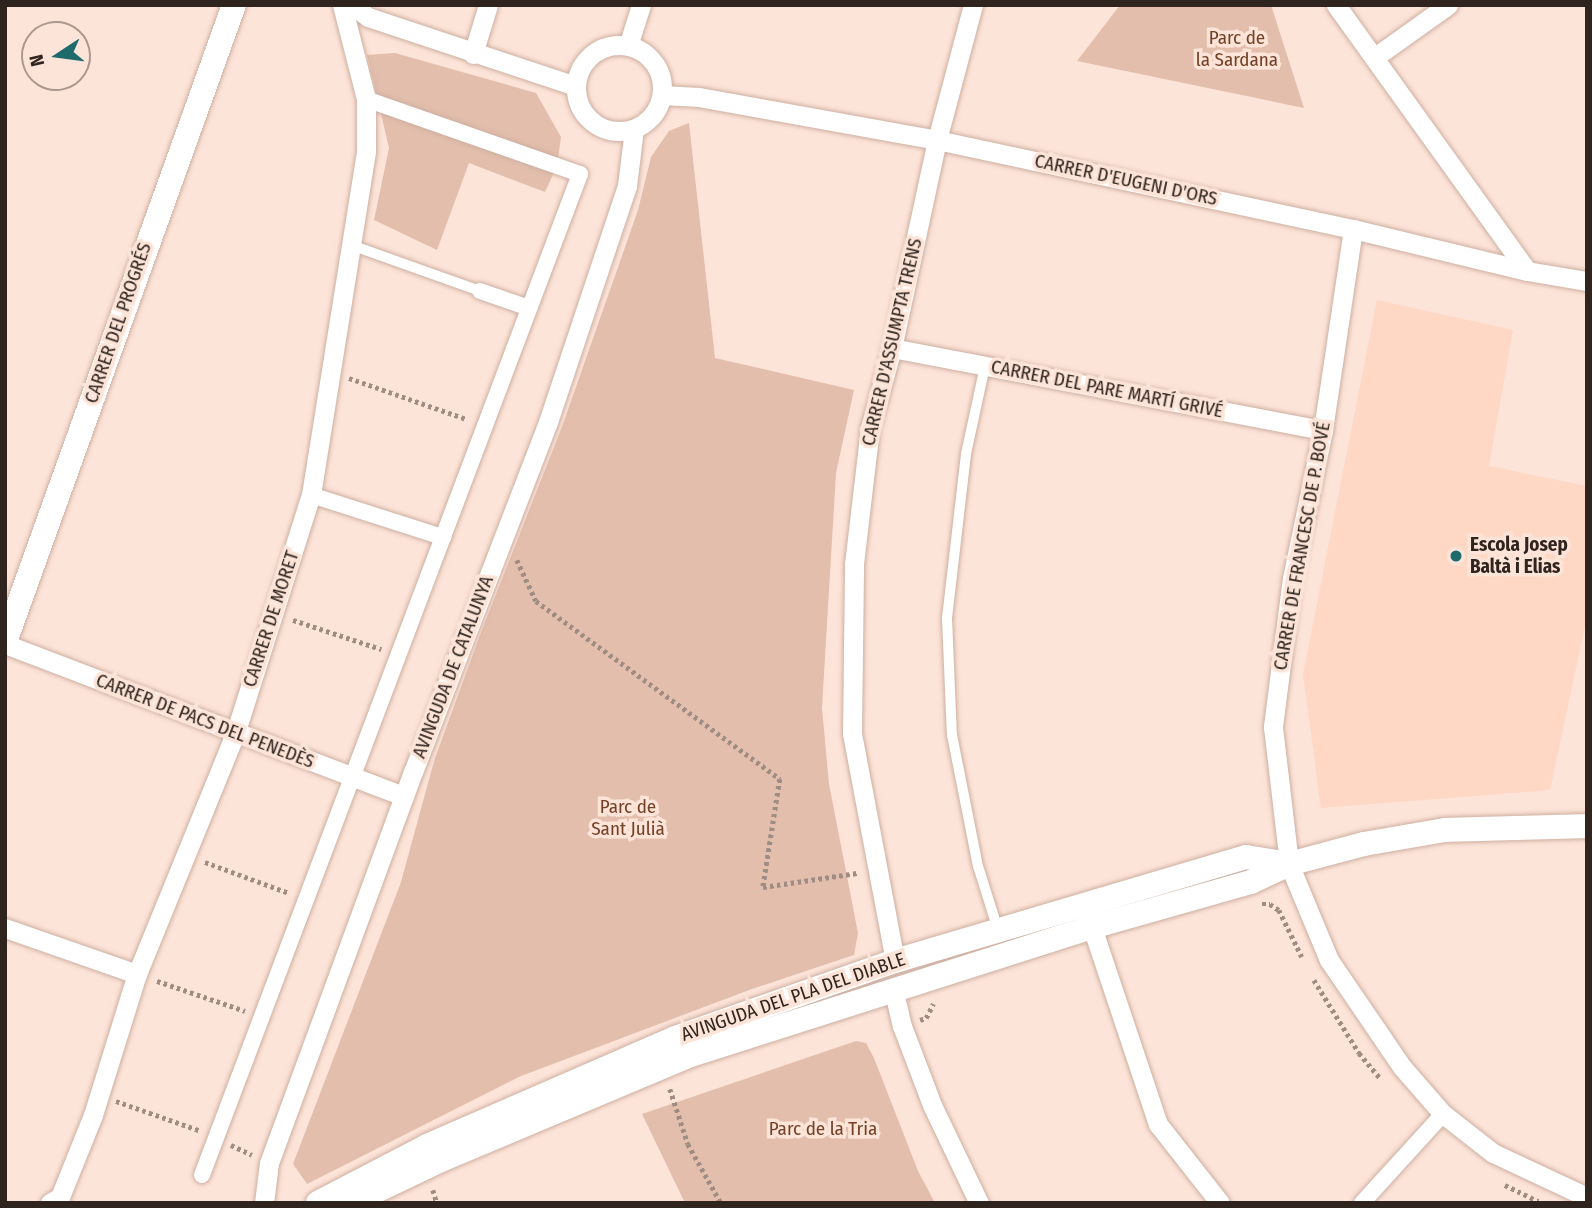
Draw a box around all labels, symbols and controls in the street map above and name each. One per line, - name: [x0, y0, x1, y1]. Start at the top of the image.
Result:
- north arrow: [21, 21, 91, 91]
- park label: Parc de la Sardana: [1196, 27, 1278, 71]
- text: N: [25, 52, 49, 69]
- street label: CARRER D'EUGENI D'ORS: [1033, 149, 1219, 211]
- street label: CARRER D'ASSUMPTA TRENS: [857, 236, 927, 448]
- street label: CARRER DEL PROGRÉS: [80, 240, 156, 406]
- street label: CARRER DEL PARE MARTÍ GRIVÉ: [989, 355, 1225, 423]
- street label: CARRER DE FRANCESC DE P. BOVÉ: [1269, 420, 1335, 672]
- place label: Escola Josep Baltà i Elias: [1470, 534, 1568, 578]
- street label: CARRER DE MORET: [238, 548, 304, 690]
- marker: Escola Josep Baltà i Elias: [1448, 548, 1464, 564]
- street label: AVINGUDA DE CATALUNYA: [408, 573, 498, 761]
- street label: CARRER DE PACS DEL PENEDÈS: [93, 669, 317, 773]
- park label: Parc de Sant Julià: [591, 796, 665, 840]
- street label: AVINGUDA DEL PLA DEL DIABLE: [678, 948, 908, 1046]
- park label: Parc de la Tria: [769, 1118, 877, 1140]

